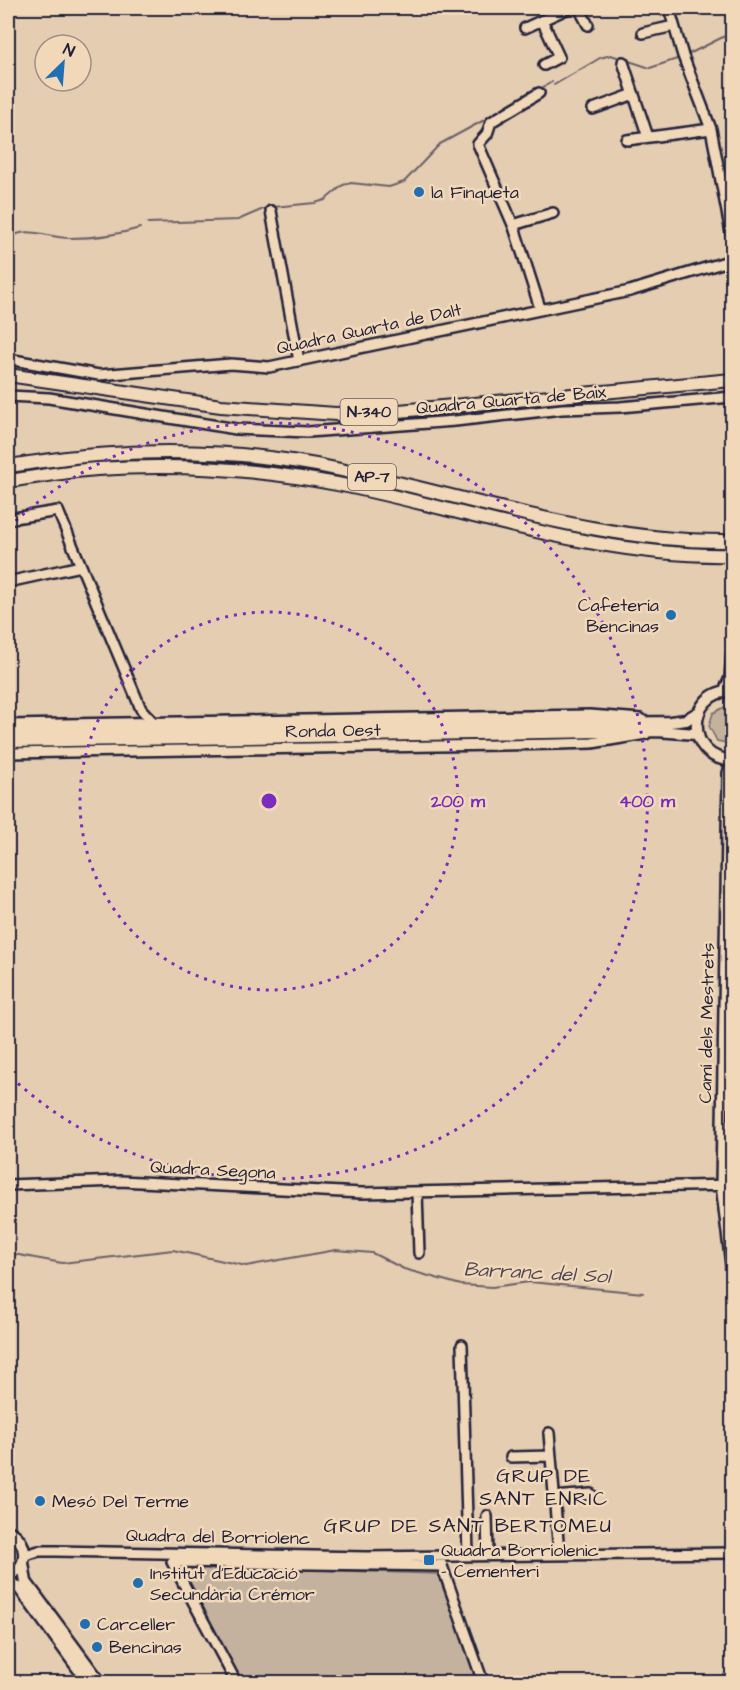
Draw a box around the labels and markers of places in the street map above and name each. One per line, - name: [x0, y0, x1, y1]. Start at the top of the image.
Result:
- place label: la Finqueta: [431, 180, 519, 205]
- marker: la Finqueta: [412, 185, 426, 199]
- place label: Cafetería Bencinas: [578, 593, 659, 639]
- marker: Cafetería Bencinas: [664, 608, 678, 622]
- centre of rings: [259, 791, 279, 811]
- place label: Mesó Del Terme: [52, 1489, 189, 1514]
- marker: Mesó Del Terme: [33, 1494, 47, 1508]
- place label: Quadra Borriolenic - Cementeri: [441, 1538, 599, 1584]
- marker: Quadra Borriolenic - Cementeri: [422, 1553, 436, 1567]
- place label: Institut d'Educació Secundària Crémor: [150, 1561, 315, 1607]
- marker: Institut d'Educació Secundària Crémor: [131, 1576, 145, 1590]
- place label: Carceller: [97, 1612, 175, 1637]
- marker: Carceller: [78, 1617, 92, 1631]
- place label: Bencinas: [109, 1635, 182, 1660]
- marker: Bencinas: [90, 1640, 104, 1654]

